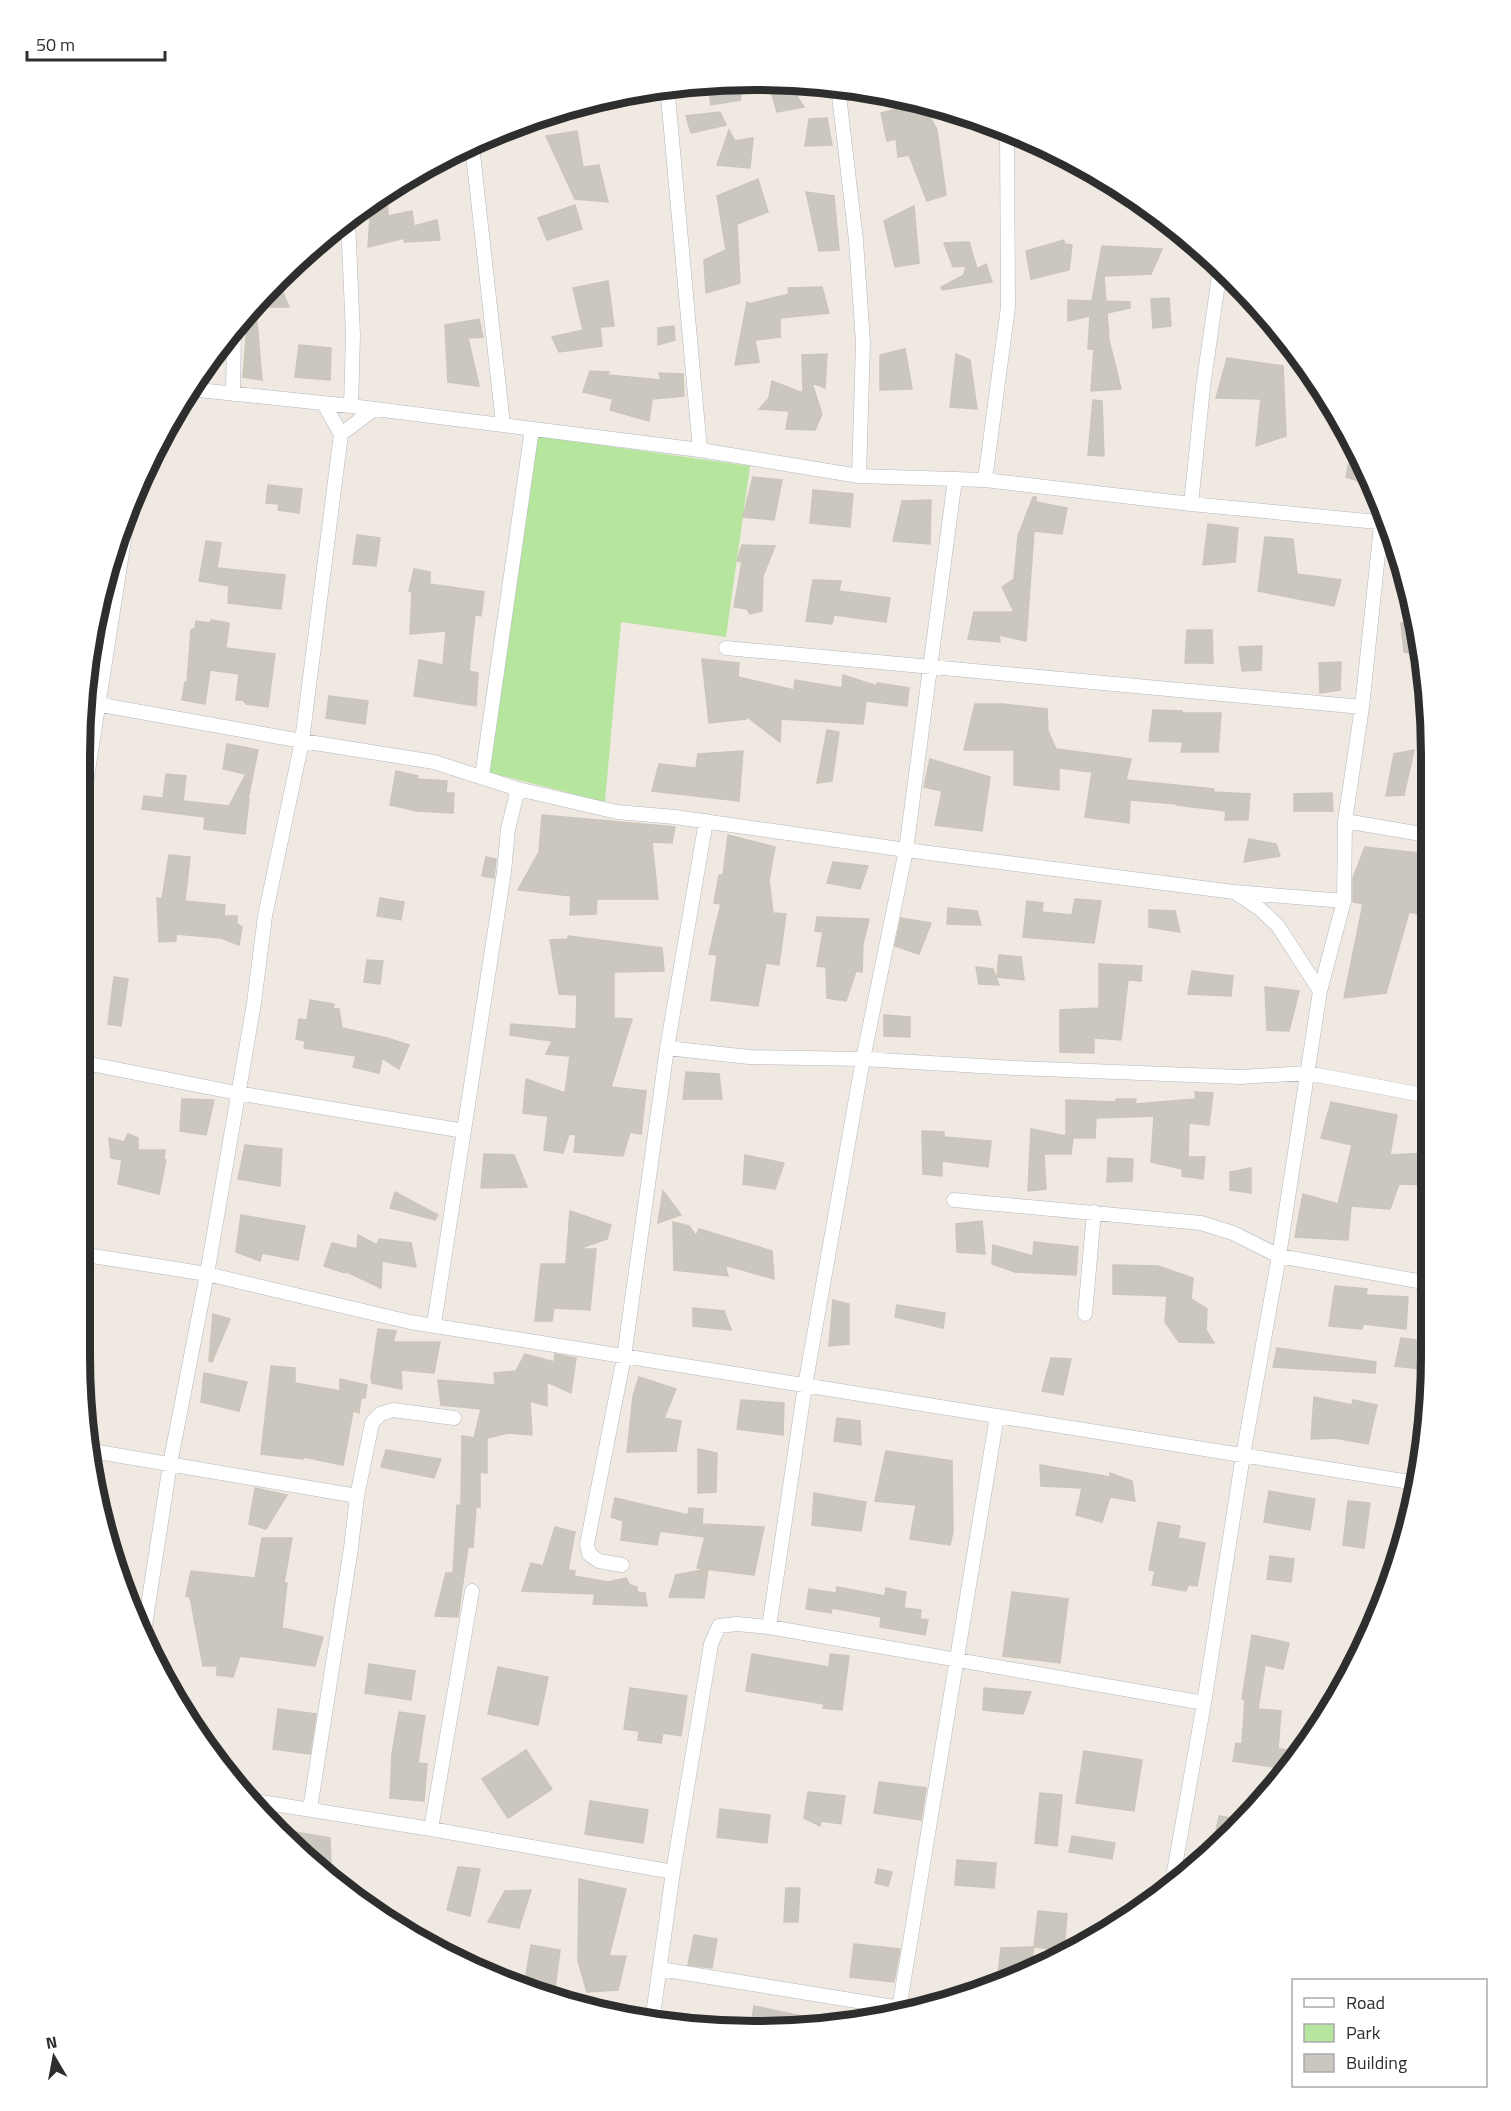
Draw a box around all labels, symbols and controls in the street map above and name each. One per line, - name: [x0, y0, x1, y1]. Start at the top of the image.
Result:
- scale bar: [27, 24, 165, 62]
- text: 50 m: [36, 31, 75, 58]
- legend: [1292, 1979, 1487, 2087]
- text: Road: [1346, 1989, 1385, 2016]
- text: Park: [1346, 2019, 1381, 2046]
- north arrow: [24, 2027, 84, 2087]
- text: N: [44, 2029, 59, 2055]
- text: Building: [1346, 2049, 1407, 2076]

